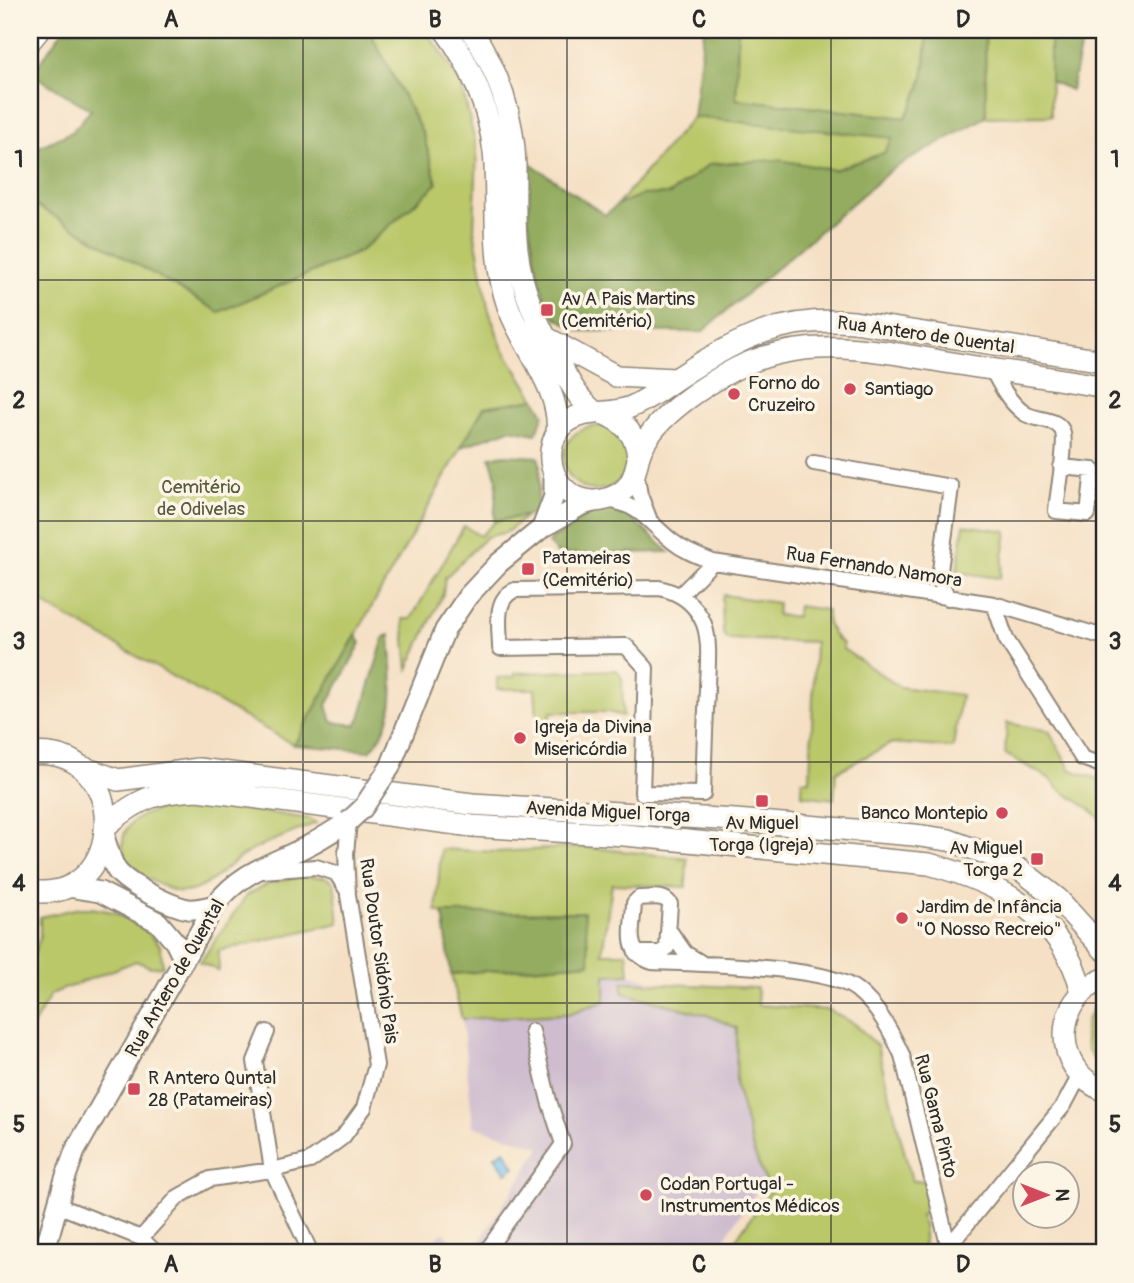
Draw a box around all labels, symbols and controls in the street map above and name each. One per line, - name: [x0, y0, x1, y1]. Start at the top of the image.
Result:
- text: A: [164, 5, 179, 34]
- text: B: [428, 5, 442, 34]
- text: C: [692, 5, 706, 34]
- text: D: [956, 5, 970, 34]
- text: 1: [15, 145, 24, 174]
- text: 1: [1111, 145, 1120, 174]
- place label: Av A Pais Martins (Cemitério): [561, 287, 695, 333]
- marker: Av A Pais Martins (Cemitério): [539, 302, 555, 318]
- street label: Rua Antero de Quental: [836, 311, 1016, 359]
- place label: Forno do Cruzeiro: [748, 371, 820, 417]
- place label: Santiago: [864, 377, 934, 401]
- marker: Santiago: [842, 381, 858, 397]
- text: 2: [13, 386, 26, 415]
- marker: Forno do Cruzeiro: [726, 386, 742, 402]
- text: 2: [1109, 386, 1122, 415]
- park label: Cemitério de Odivelas: [157, 475, 246, 521]
- street label: Rua Fernando Namora: [784, 541, 964, 593]
- place label: Patameiras (Cemitério): [542, 546, 634, 592]
- marker: Patameiras (Cemitério): [520, 561, 536, 577]
- text: 3: [13, 627, 25, 656]
- text: 3: [1109, 627, 1121, 656]
- place label: Igreja da Divina Misericórdia: [534, 715, 652, 761]
- marker: Igreja da Divina Misericórdia: [512, 730, 528, 746]
- marker: Av Miguel Torga (Igreja): [754, 793, 770, 809]
- street label: Avenida Miguel Torga: [525, 796, 691, 828]
- place label: Banco Montepio: [860, 801, 988, 825]
- marker: Banco Montepio: [994, 805, 1010, 821]
- place label: Av Miguel Torga (Igreja): [709, 811, 815, 857]
- place label: Av Miguel Torga 2: [949, 836, 1023, 882]
- marker: Av Miguel Torga 2: [1029, 851, 1045, 867]
- street label: Rua Doutor Sidónio Pais: [354, 857, 404, 1046]
- text: 4: [12, 869, 26, 898]
- text: 4: [1108, 869, 1122, 898]
- street label: Rua Antero de Quental: [120, 895, 230, 1061]
- place label: Jardim de Infância "O Nosso Recreio": [916, 895, 1062, 941]
- marker: Jardim de Infância "O Nosso Recreio": [894, 910, 910, 926]
- street label: Rua Gama Pinto: [909, 1052, 963, 1180]
- place label: R Antero Quntal 28 (Patameiras): [148, 1066, 277, 1112]
- marker: R Antero Quntal 28 (Patameiras): [126, 1081, 142, 1097]
- text: 5: [13, 1110, 25, 1139]
- text: 5: [1109, 1110, 1121, 1139]
- north arrow: [1012, 1160, 1082, 1230]
- place label: Codan Portugal - Instrumentos Médicos: [660, 1172, 840, 1218]
- marker: Codan Portugal - Instrumentos Médicos: [638, 1187, 654, 1203]
- text: N: [1050, 1189, 1074, 1202]
- text: A: [164, 1250, 179, 1279]
- text: B: [428, 1250, 442, 1279]
- text: C: [692, 1250, 706, 1279]
- text: D: [956, 1250, 970, 1279]

